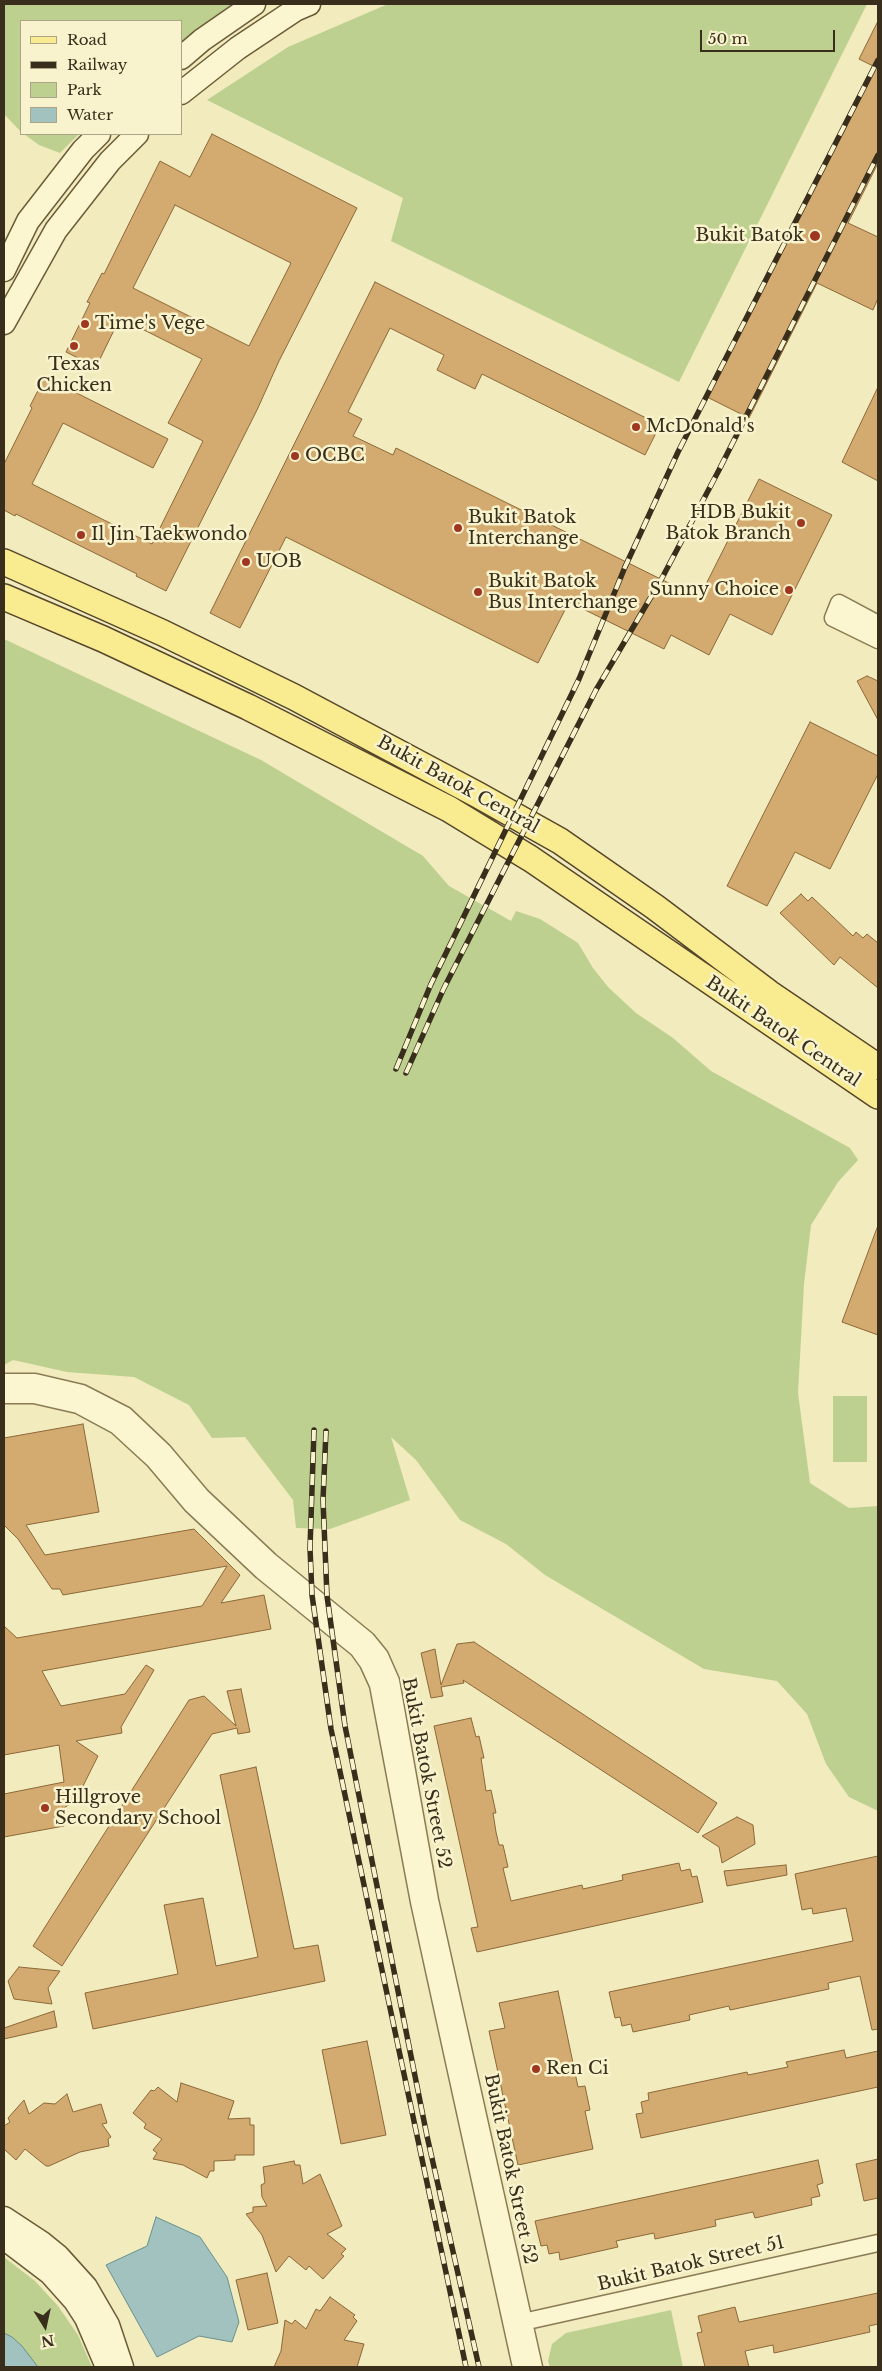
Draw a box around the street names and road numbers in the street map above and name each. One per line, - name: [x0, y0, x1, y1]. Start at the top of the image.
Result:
- street label: Bukit Batok Central: [373, 731, 543, 839]
- street label: Bukit Batok Central: [702, 972, 864, 1092]
- street label: Bukit Batok Street 52: [397, 1676, 455, 1870]
- street label: Bukit Batok Street 52: [479, 2072, 541, 2266]
- street label: Bukit Batok Street 51: [595, 2232, 787, 2296]

